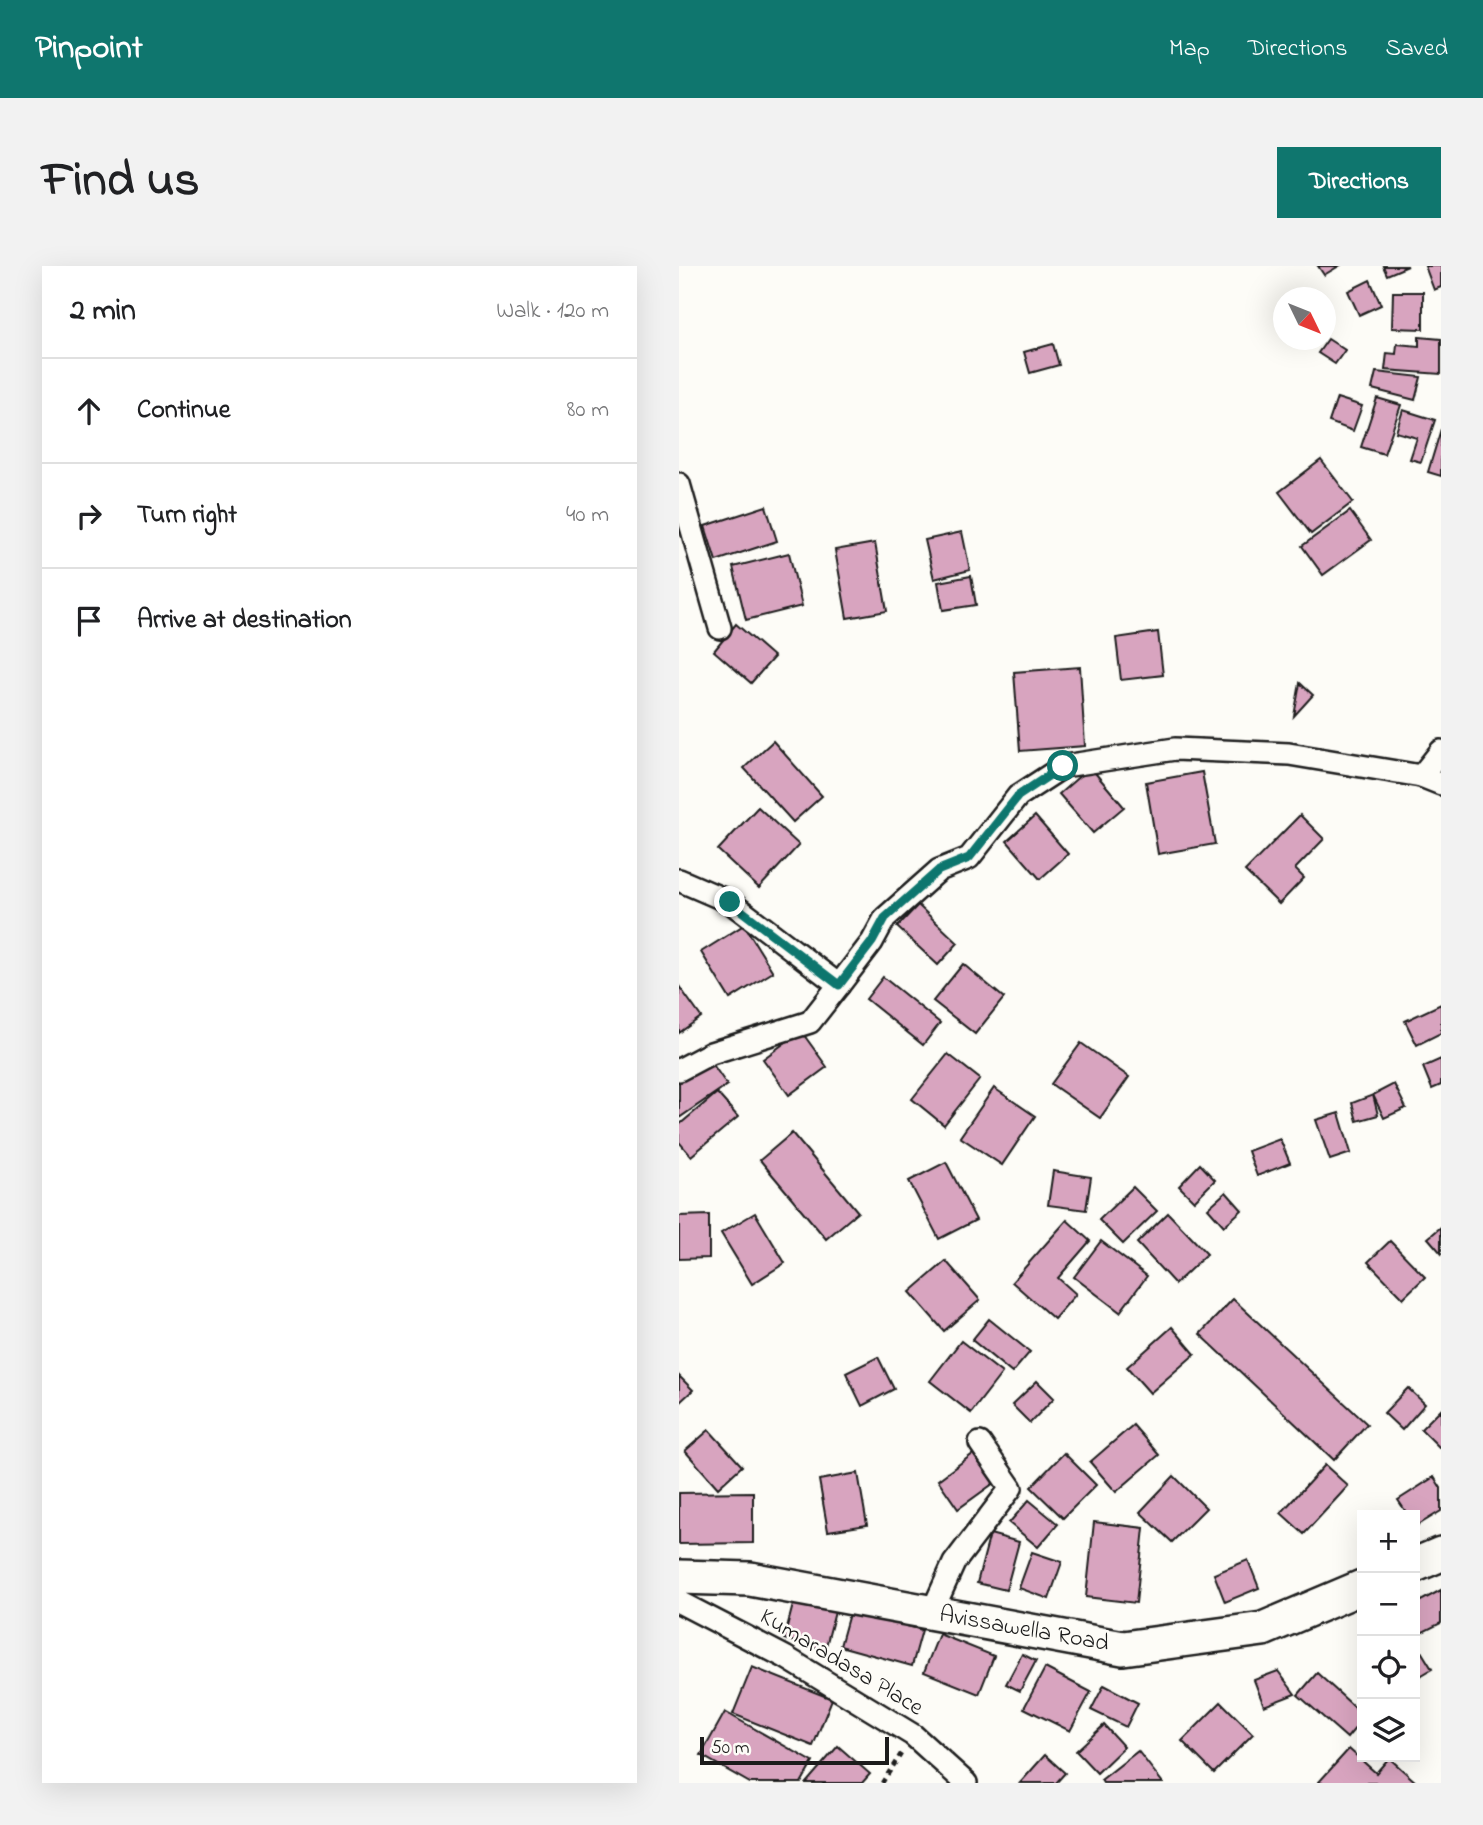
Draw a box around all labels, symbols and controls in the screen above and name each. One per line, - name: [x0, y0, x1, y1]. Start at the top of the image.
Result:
- text: Pinpoint: [35, 25, 143, 73]
- text: Map: [1169, 32, 1210, 67]
- text: Directions: [1248, 32, 1347, 67]
- text: Saved: [1385, 32, 1448, 67]
- text: Find us: [42, 146, 199, 218]
- button: Directions: [1277, 147, 1441, 218]
- north arrow: [1273, 287, 1336, 350]
- text: 2 min: [70, 290, 136, 334]
- text: Walk · 120 m: [496, 295, 609, 328]
- icon: ahead: [70, 392, 108, 430]
- text: Continue: [137, 392, 230, 430]
- text: 80 m: [567, 394, 609, 427]
- icon: right: [70, 497, 108, 535]
- text: Turn right: [137, 497, 237, 535]
- text: 40 m: [566, 499, 609, 532]
- icon: arrive: [70, 602, 108, 640]
- text: Arrive at destination: [137, 602, 352, 640]
- route start: [1047, 750, 1078, 781]
- route end: [714, 886, 745, 917]
- map controls: [1357, 1510, 1420, 1762]
- button: +: [1357, 1510, 1420, 1573]
- button: −: [1357, 1573, 1420, 1636]
- street label: Avissawella Road: [937, 1598, 1112, 1662]
- street label: Kumaradasa Place: [752, 1600, 930, 1726]
- button: locate: [1357, 1636, 1420, 1699]
- button: layers: [1357, 1699, 1420, 1762]
- scale bar: [700, 1734, 889, 1766]
- text: 50 m: [711, 1735, 750, 1762]

